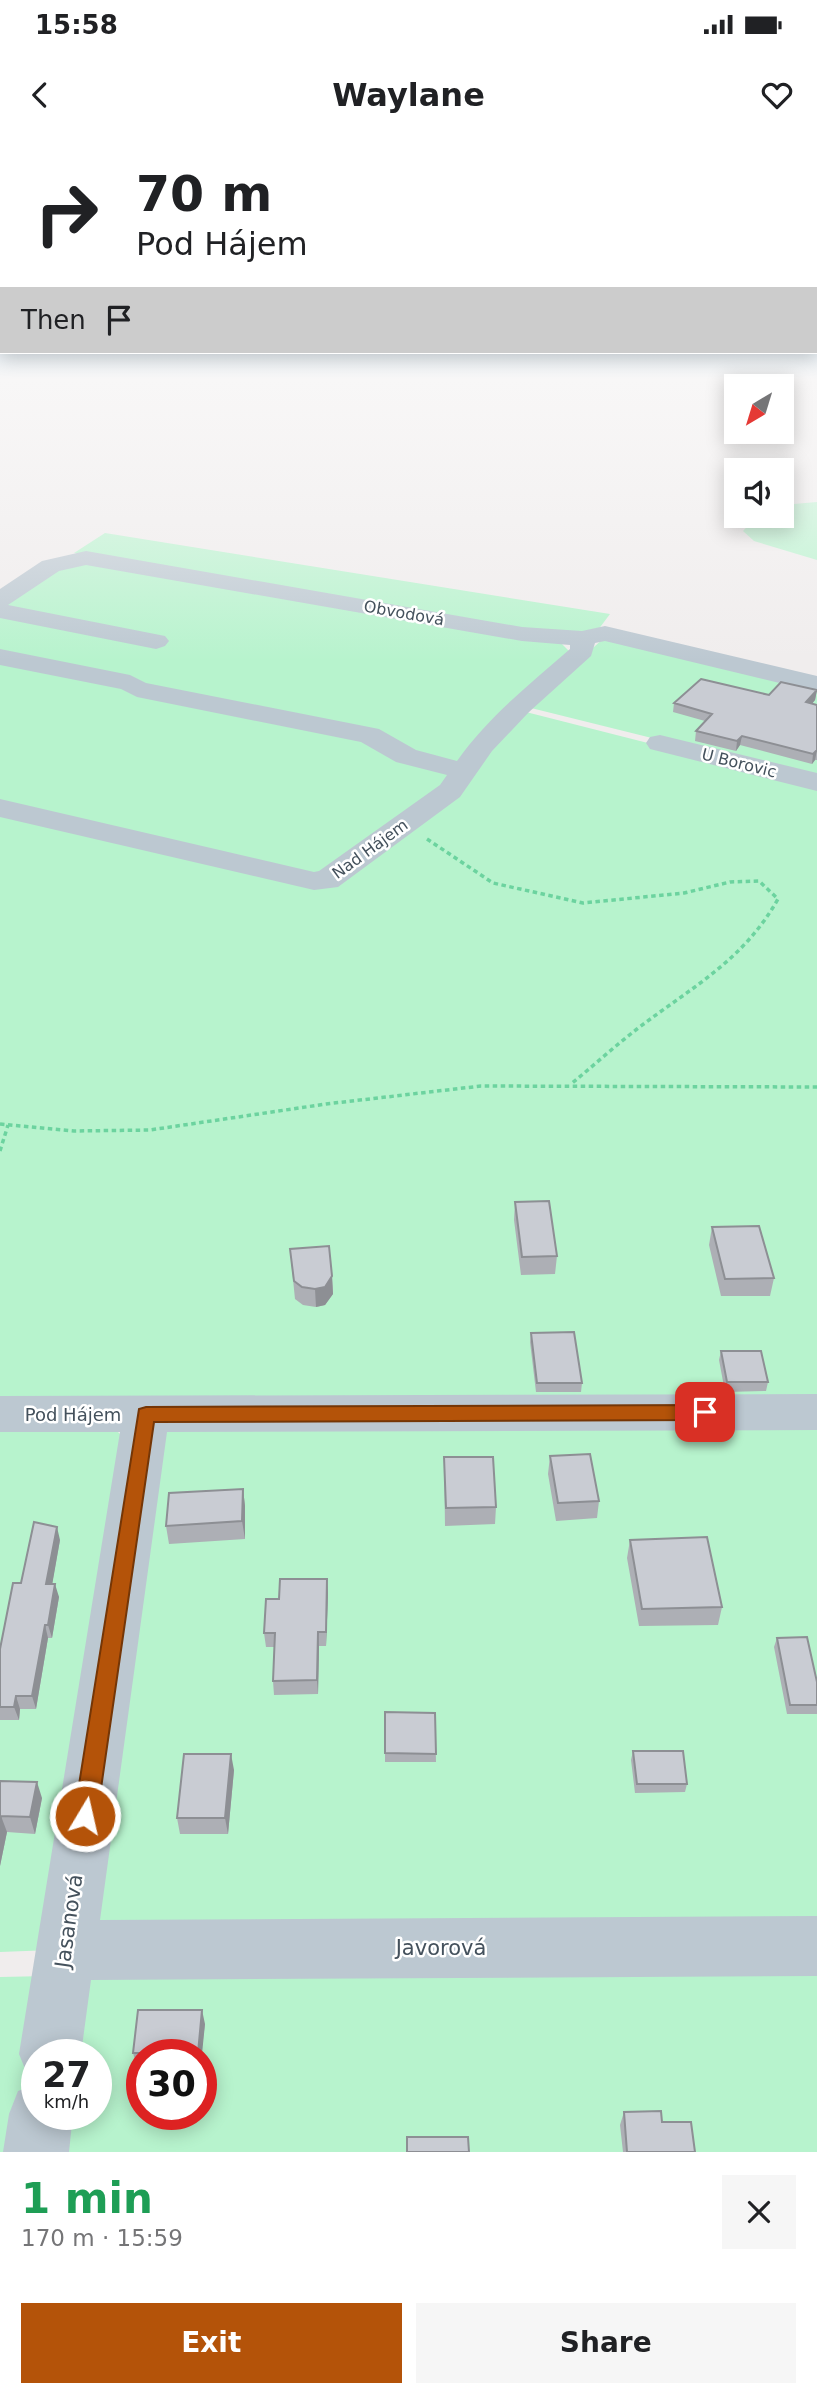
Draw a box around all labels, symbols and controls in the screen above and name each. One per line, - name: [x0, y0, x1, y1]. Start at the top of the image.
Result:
- text: 15:58: [35, 10, 118, 40]
- icon: back: [21, 76, 59, 114]
- text: Waylane: [332, 76, 485, 114]
- icon: heart: [758, 76, 796, 114]
- text: 70 m: [136, 166, 272, 223]
- icon: right: [21, 168, 112, 259]
- text: Pod Hájem: [136, 225, 308, 263]
- icon: arrive: [100, 301, 138, 339]
- text: Then: [21, 305, 86, 335]
- north arrow: [724, 374, 794, 444]
- map controls: [724, 374, 794, 528]
- button: sound: [724, 458, 794, 528]
- street label: Obvodová: [362, 597, 446, 629]
- street label: U Borovic: [700, 745, 778, 781]
- street label: Nad Hájem: [329, 815, 411, 883]
- pin: [675, 1382, 735, 1442]
- icon: arrive: [686, 1393, 724, 1431]
- street label: Pod Hájem: [25, 1404, 121, 1425]
- position arrow: [48, 1779, 122, 1853]
- street label: Jasanová: [50, 1873, 87, 1971]
- street label: Javorová: [394, 1936, 486, 1960]
- speed limit sign: 30: [126, 2039, 217, 2130]
- text: 27: [42, 2055, 91, 2095]
- text: km/h: [44, 2091, 89, 2112]
- text: 1 min: [21, 2174, 153, 2223]
- button: close: [722, 2175, 796, 2249]
- text: 170 m · 15:59: [21, 2225, 183, 2251]
- button: Exit: [21, 2303, 402, 2383]
- button: Share: [416, 2303, 796, 2383]

